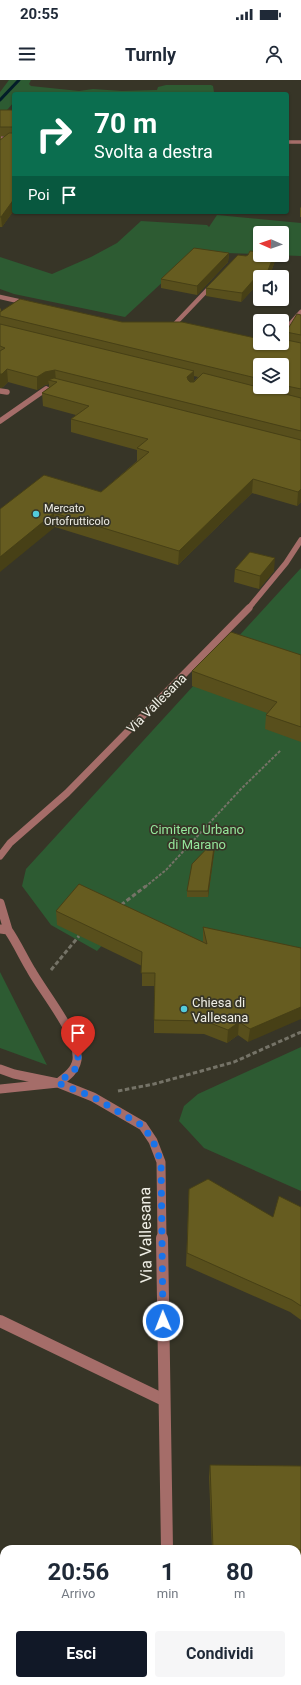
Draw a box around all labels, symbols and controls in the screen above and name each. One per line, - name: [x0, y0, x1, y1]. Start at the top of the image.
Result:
- text: 20:55: [20, 5, 59, 23]
- icon: menu: [16, 43, 38, 65]
- icon: person: [263, 43, 285, 65]
- text: Turnly: [125, 44, 176, 65]
- text: 70 m: [94, 107, 157, 140]
- icon: right: [28, 108, 80, 160]
- text: Svolta a destra: [94, 141, 213, 162]
- icon: arrive: [58, 184, 80, 206]
- text: Poi: [28, 186, 50, 204]
- north arrow: [253, 226, 289, 262]
- map controls: [253, 226, 289, 394]
- button: sound: [253, 270, 289, 306]
- button: search: [253, 314, 289, 350]
- button: layers: [253, 358, 289, 394]
- place label: Mercato Ortofrutticolo: [44, 502, 110, 528]
- marker: Mercato Ortofrutticolo: [31, 509, 41, 519]
- street label: Via Vallesana: [123, 670, 189, 736]
- park label: Cimitero Urbano di Marano: [150, 822, 244, 852]
- place label: Chiesa di Vallesana: [192, 995, 248, 1025]
- marker: Chiesa di Vallesana: [179, 1004, 189, 1014]
- pin: [61, 1016, 95, 1057]
- icon: arrive: [67, 1022, 89, 1044]
- street label: Via Vallesana: [135, 1187, 156, 1283]
- position arrow: [142, 1300, 184, 1342]
- text: 20:56: [47, 1558, 109, 1586]
- text: 1: [161, 1558, 175, 1586]
- text: 80: [226, 1558, 254, 1586]
- text: Arrivo: [61, 1586, 95, 1601]
- text: min: [157, 1586, 179, 1601]
- text: m: [234, 1586, 245, 1601]
- button: Esci: [16, 1631, 147, 1677]
- button: Condividi: [155, 1631, 285, 1677]

